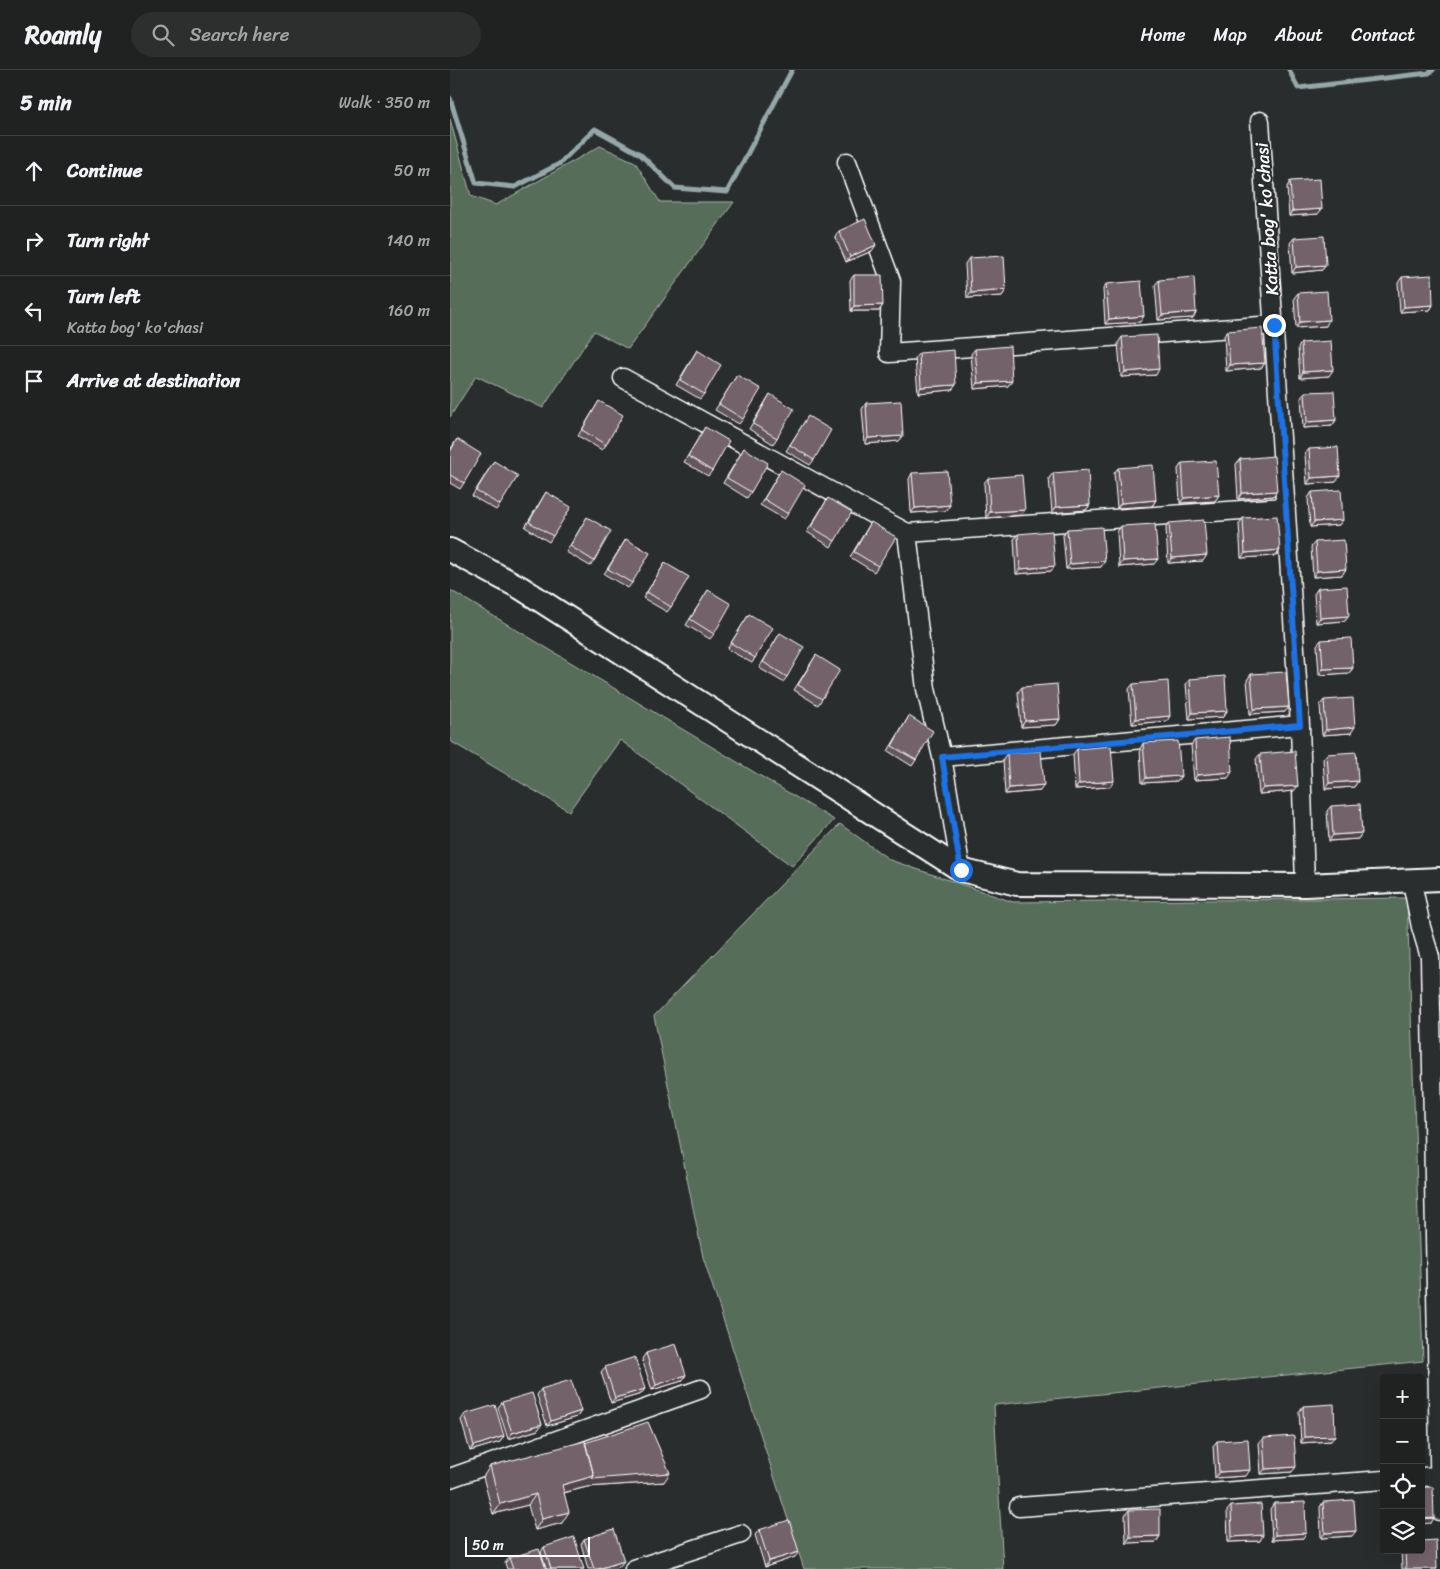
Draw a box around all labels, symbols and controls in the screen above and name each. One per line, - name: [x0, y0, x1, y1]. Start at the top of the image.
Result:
- search box: [131, 12, 481, 57]
- text: Roamly: [25, 14, 101, 56]
- text: Search here: [189, 18, 289, 51]
- text: Home: [1141, 19, 1186, 51]
- text: Map: [1214, 19, 1247, 51]
- text: About: [1275, 19, 1323, 51]
- text: Contact: [1351, 19, 1415, 51]
- icon: search: [149, 21, 177, 49]
- text: 5 min: [20, 84, 72, 122]
- text: Walk · 350 m: [339, 88, 430, 117]
- street label: Katta bog' ko'chasi: [1246, 140, 1288, 296]
- text: Continue: [67, 154, 143, 187]
- text: 50 m: [394, 156, 430, 185]
- icon: ahead: [20, 157, 48, 185]
- text: Turn right: [67, 224, 149, 257]
- text: 140 m: [387, 226, 430, 255]
- icon: right: [20, 227, 48, 255]
- text: Turn left: [67, 280, 140, 313]
- text: 160 m: [387, 296, 430, 325]
- icon: left: [20, 297, 48, 325]
- text: Katta bog' ko'chasi: [67, 313, 203, 342]
- route end: [1263, 314, 1286, 337]
- text: Arrive at destination: [67, 364, 240, 397]
- icon: arrive: [20, 367, 48, 395]
- route start: [950, 859, 973, 882]
- map controls: [1380, 1374, 1425, 1554]
- button: +: [1380, 1374, 1425, 1419]
- button: −: [1380, 1419, 1425, 1464]
- button: locate: [1380, 1464, 1425, 1509]
- button: layers: [1380, 1509, 1425, 1554]
- text: 50 m: [472, 1533, 504, 1558]
- scale bar: [465, 1534, 590, 1557]

